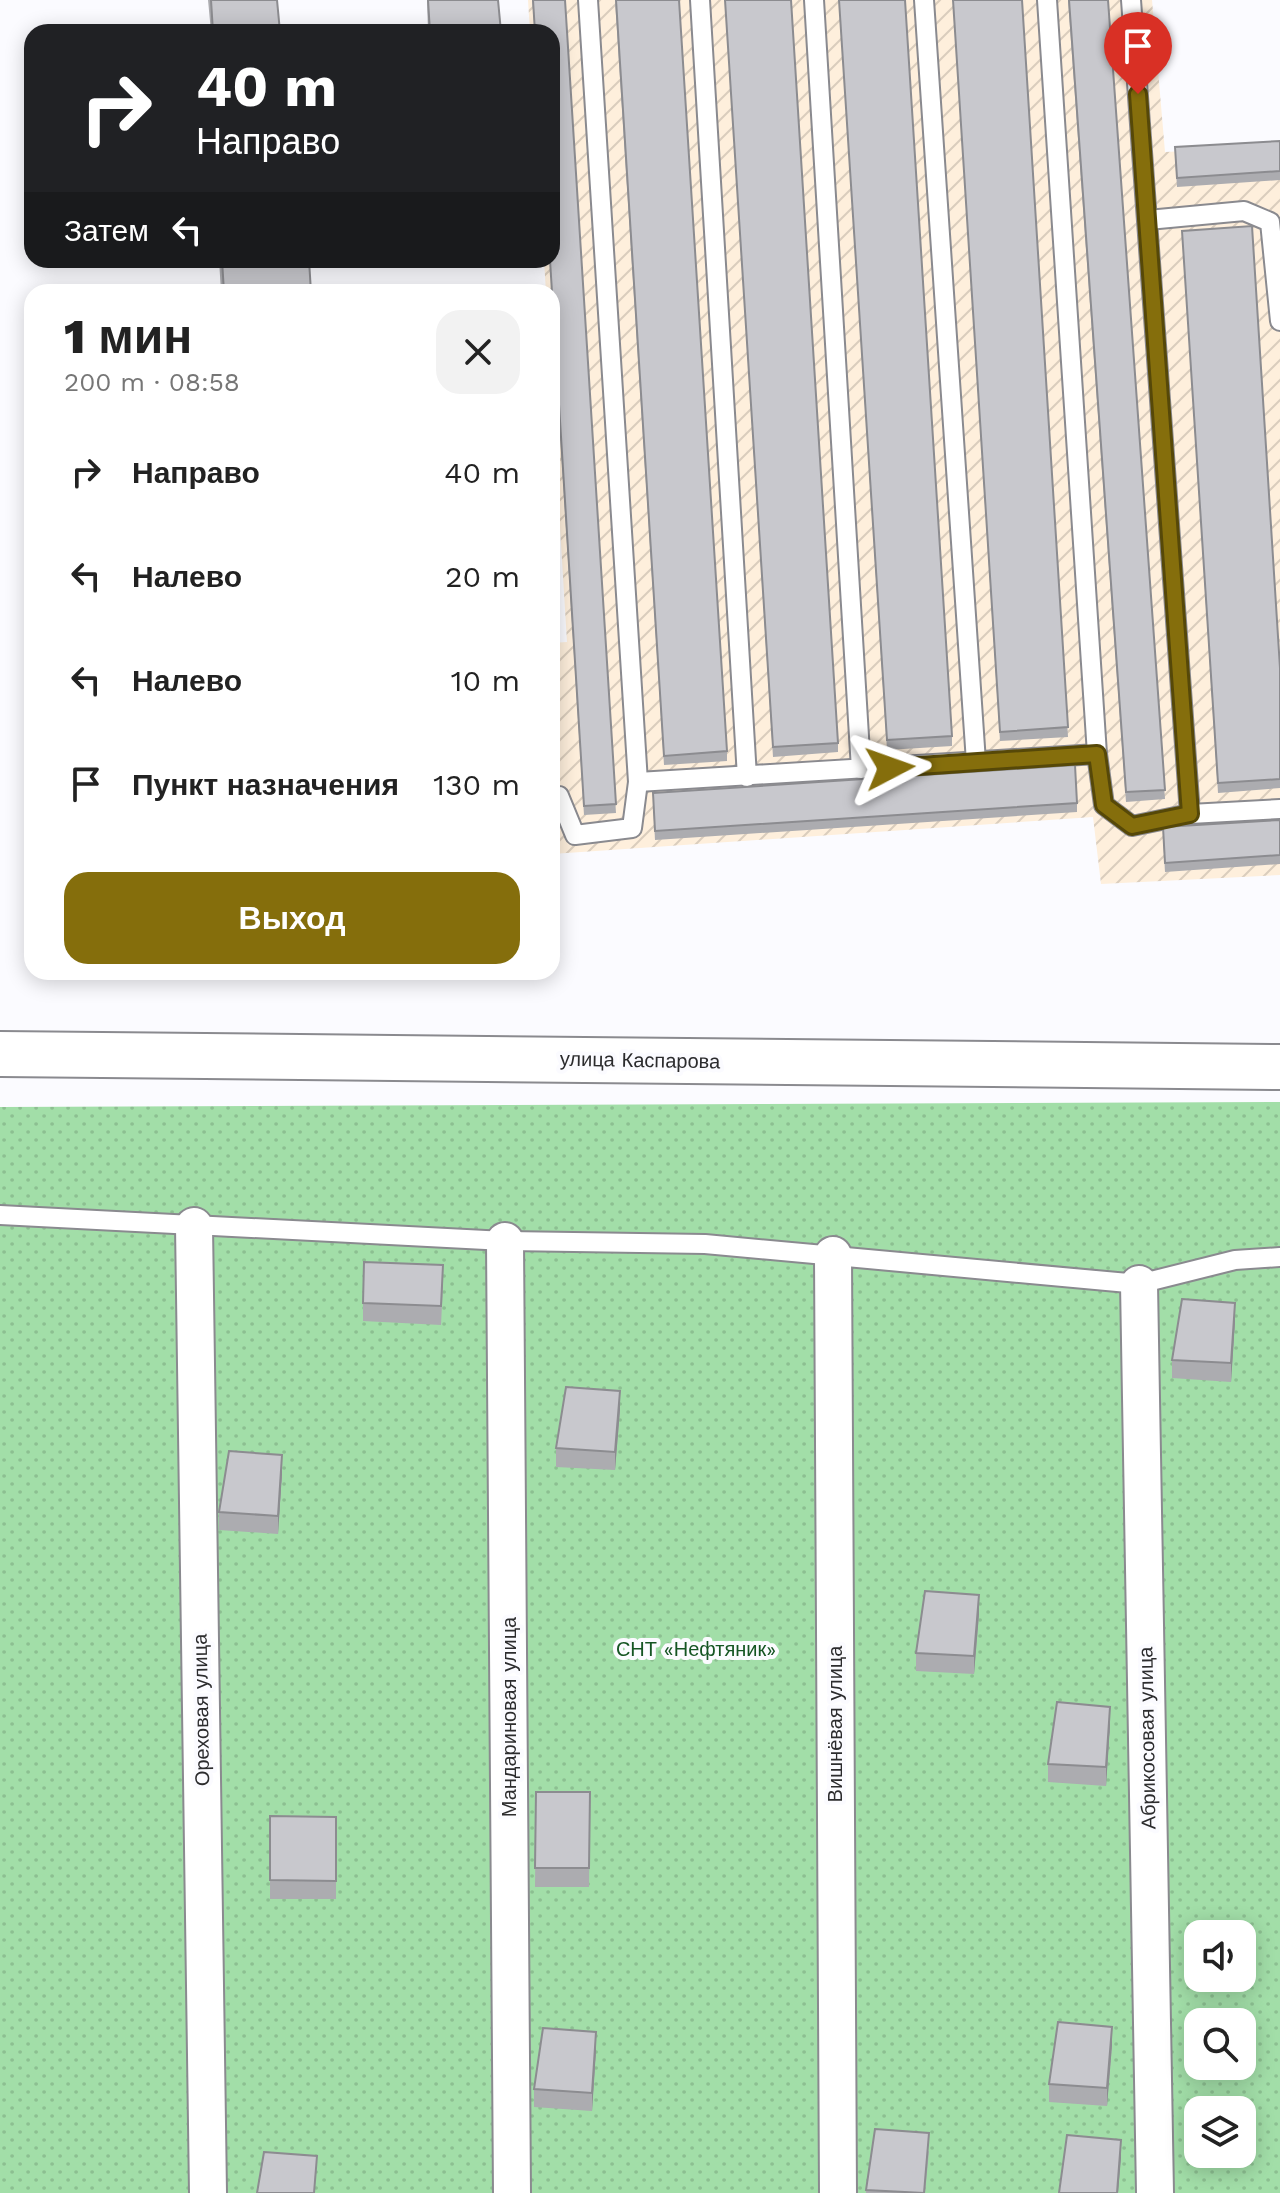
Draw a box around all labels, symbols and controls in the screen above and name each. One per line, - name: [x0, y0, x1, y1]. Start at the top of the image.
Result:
- pin: [1104, 12, 1172, 94]
- icon: arrive: [1116, 24, 1160, 68]
- text: 40 m: [196, 54, 337, 120]
- icon: right: [64, 56, 168, 160]
- text: Направо: [196, 121, 340, 163]
- icon: left: [165, 208, 209, 252]
- text: Затем: [64, 213, 149, 248]
- text: 1 мин: [64, 308, 192, 365]
- button: close: [436, 310, 520, 394]
- text: 200 m · 08:58: [64, 367, 240, 397]
- icon: right: [64, 450, 108, 494]
- text: Направо: [132, 455, 260, 490]
- text: 40 m: [444, 455, 520, 490]
- icon: left: [64, 554, 108, 598]
- text: Налево: [132, 559, 242, 594]
- text: 20 m: [445, 559, 520, 594]
- icon: left: [64, 658, 108, 702]
- text: Налево: [132, 663, 242, 698]
- text: 10 m: [451, 663, 520, 698]
- position arrow: [848, 726, 932, 810]
- icon: arrive: [64, 762, 108, 806]
- text: Пункт назначения: [132, 767, 399, 802]
- text: 130 m: [433, 767, 520, 802]
- button: Выход: [64, 872, 520, 964]
- street label: улица Каспарова: [560, 1047, 721, 1073]
- street label: Мандариновая улица: [497, 1616, 521, 1817]
- street label: Ореховая улица: [188, 1633, 214, 1786]
- park label: СНТ «Нефтяник»: [616, 1637, 776, 1661]
- street label: Вишнёвая улица: [823, 1645, 847, 1802]
- street label: Абрикосовая улица: [1133, 1646, 1161, 1830]
- map controls: [1184, 1920, 1256, 2168]
- button: sound: [1184, 1920, 1256, 1992]
- button: search: [1184, 2008, 1256, 2080]
- button: layers: [1184, 2096, 1256, 2168]

